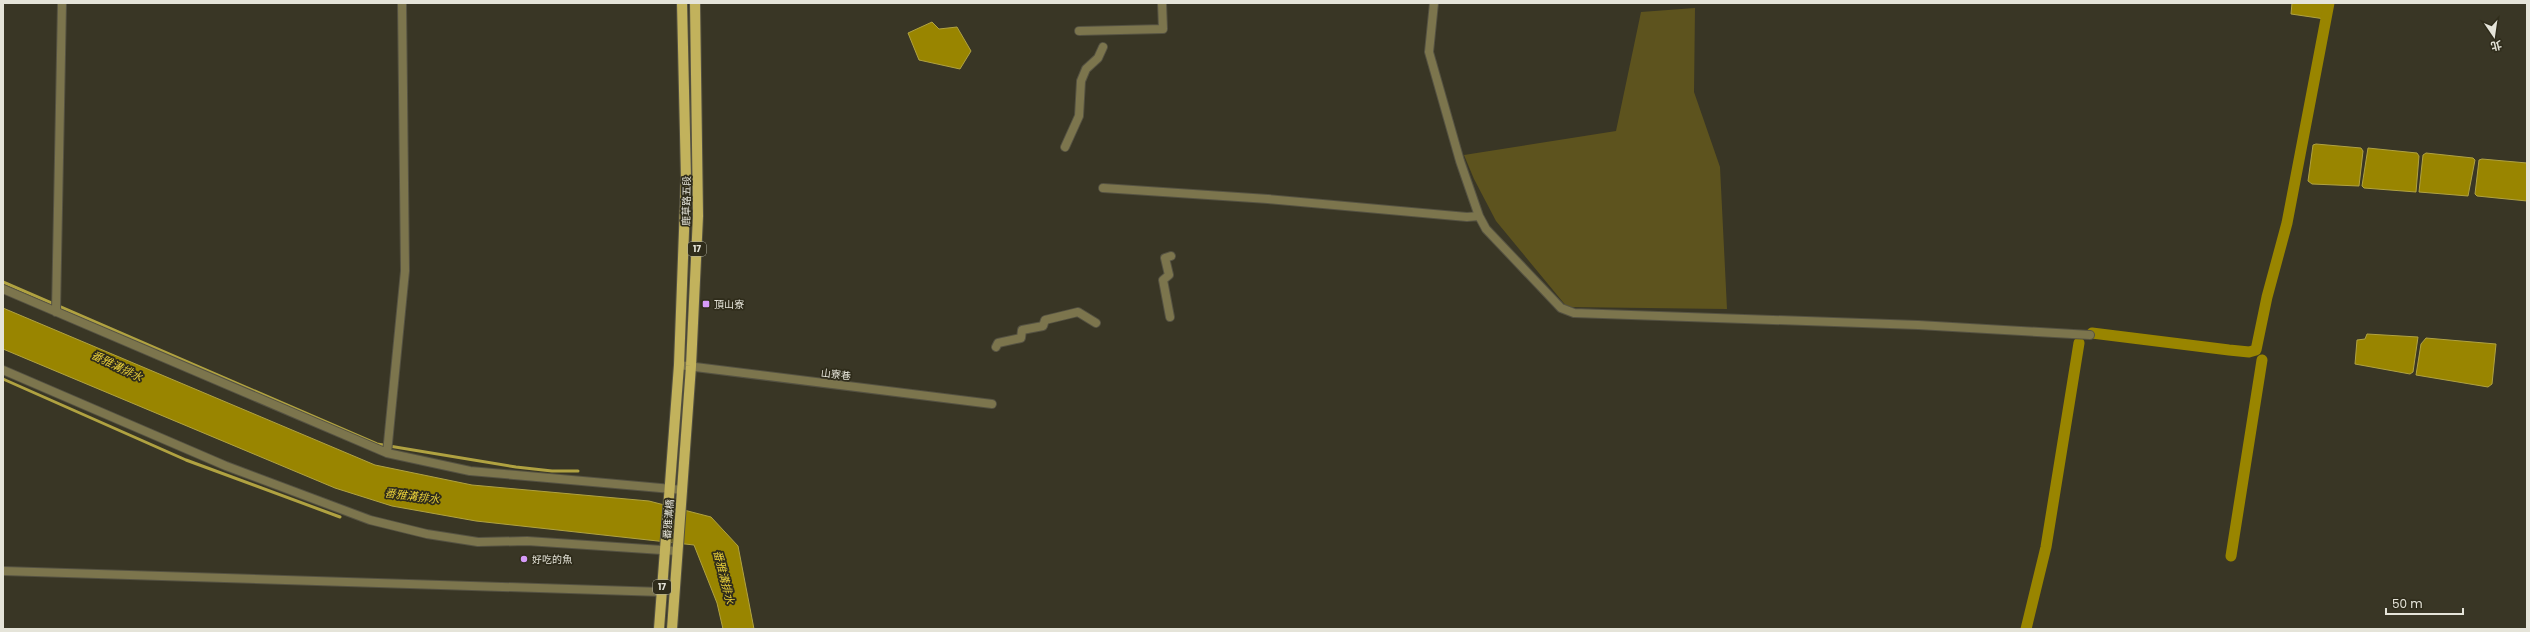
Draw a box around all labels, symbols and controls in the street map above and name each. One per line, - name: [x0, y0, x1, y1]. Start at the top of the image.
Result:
- north arrow: [2474, 16, 2514, 56]
- text: 北: [2489, 37, 2503, 55]
- street label: 鹿草路五段: [679, 176, 694, 226]
- road number: 17: [688, 242, 706, 256]
- place label: 頂山寮: [714, 297, 744, 312]
- marker: 頂山寮: [701, 299, 711, 309]
- water label: 番雅溝排水: [89, 347, 146, 386]
- street label: 山寮巷: [820, 365, 852, 384]
- water label: 番雅溝排水: [384, 485, 441, 507]
- street label: 番雅溝橋: [659, 498, 678, 540]
- water label: 番雅溝排水: [710, 548, 739, 607]
- place label: 好吃的魚: [532, 552, 572, 567]
- marker: 好吃的魚: [519, 554, 529, 564]
- road number: 17: [653, 580, 671, 594]
- scale bar: [2386, 590, 2463, 616]
- text: 50 m: [2392, 595, 2423, 612]

